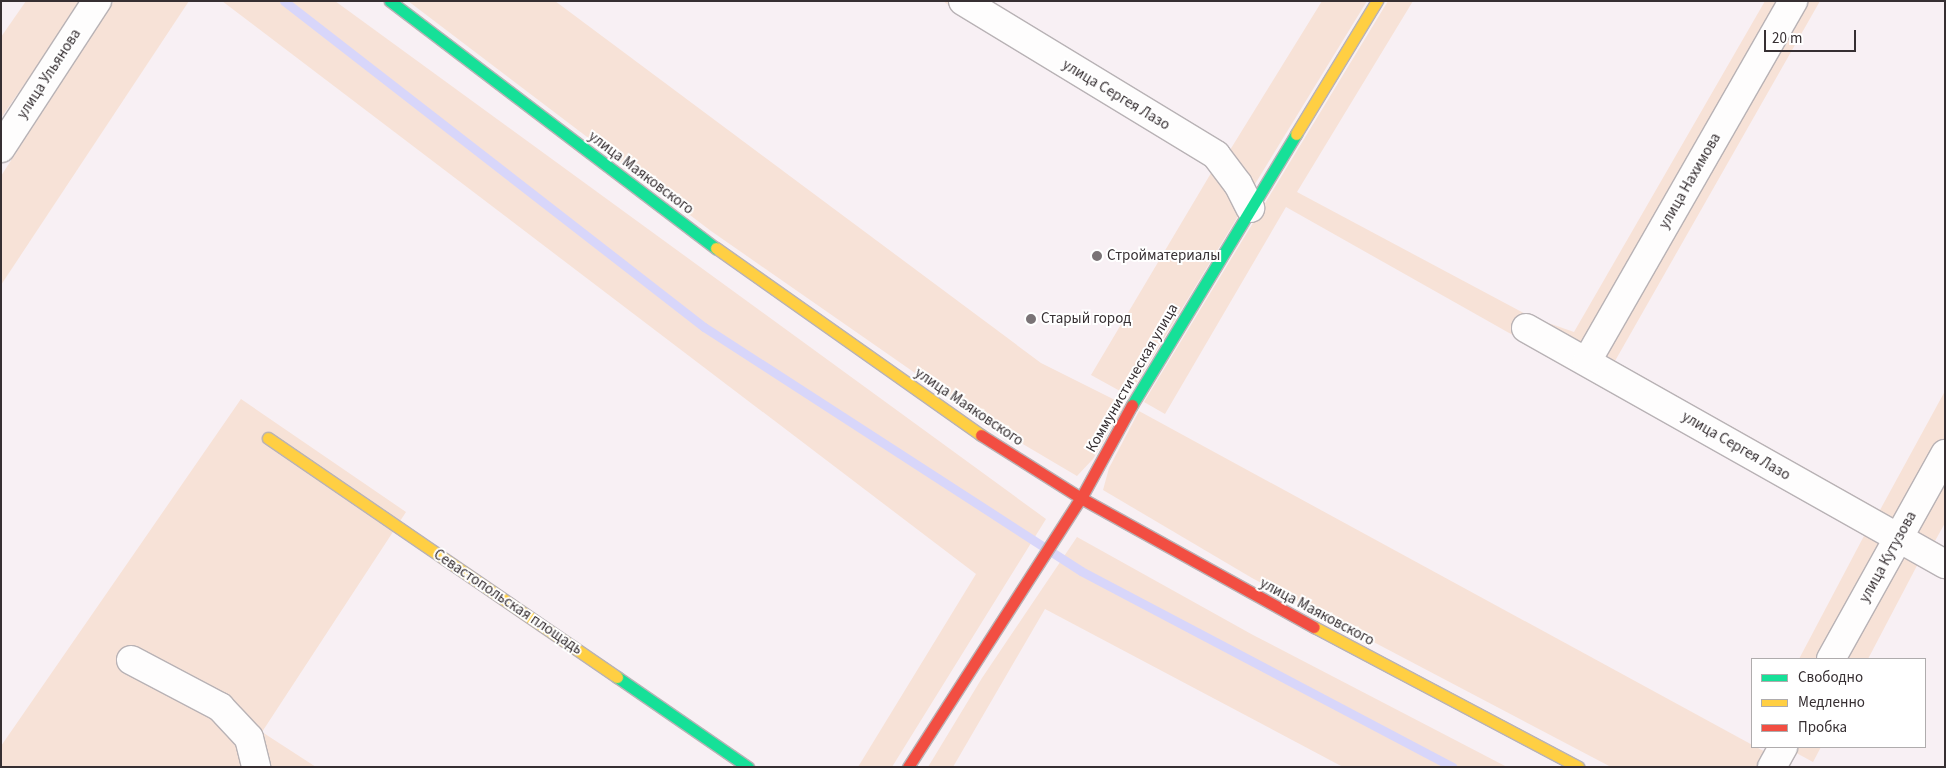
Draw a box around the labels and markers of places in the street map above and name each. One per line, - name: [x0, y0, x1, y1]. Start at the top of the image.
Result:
- place label: Стройматериалы: [1107, 247, 1220, 265]
- marker: Стройматериалы: [1091, 250, 1103, 262]
- place label: Старый город: [1041, 310, 1131, 328]
- marker: Старый город: [1025, 313, 1037, 325]

